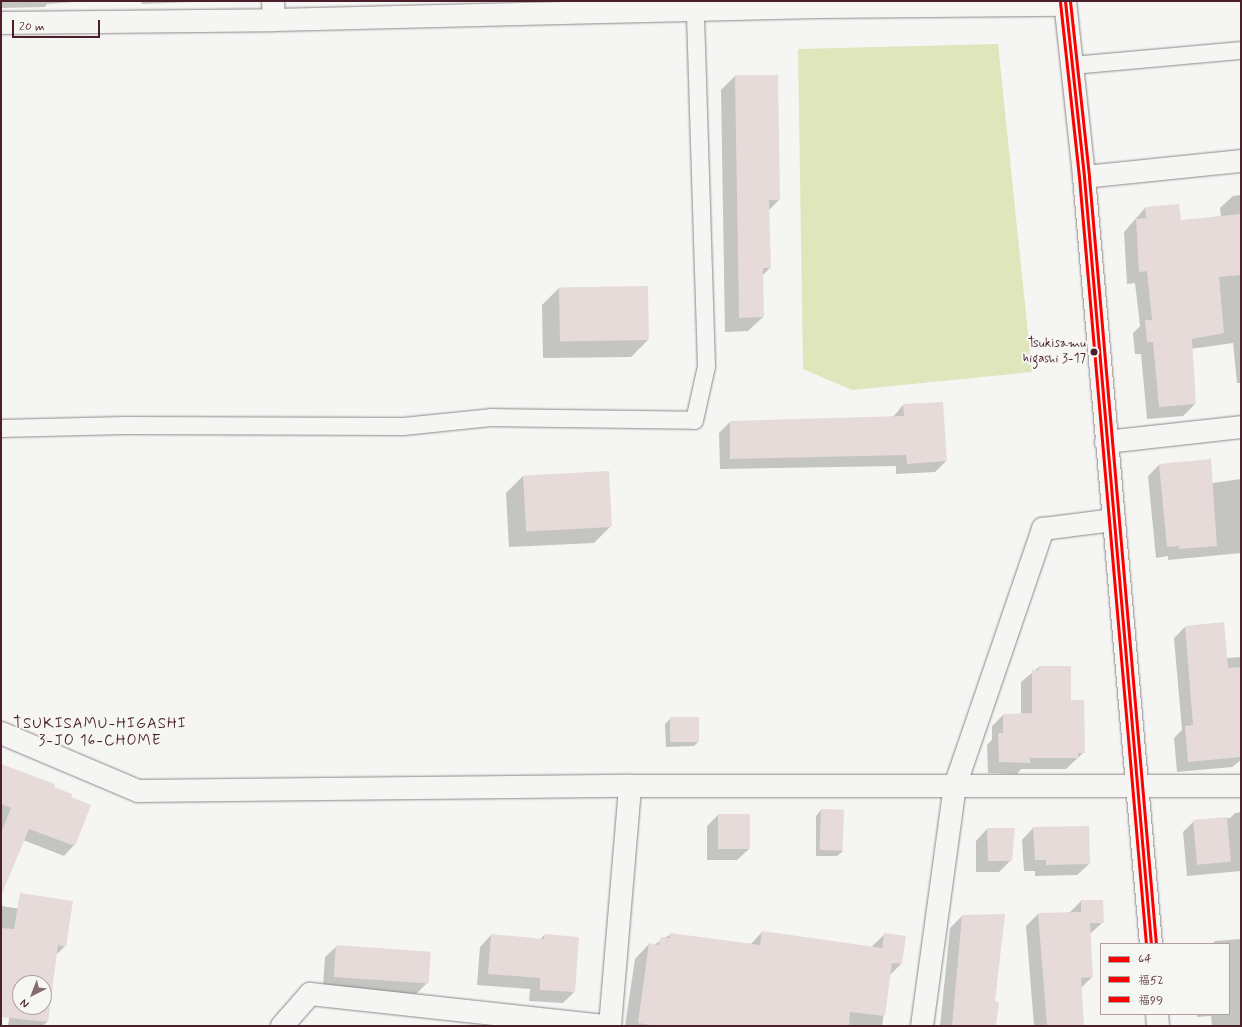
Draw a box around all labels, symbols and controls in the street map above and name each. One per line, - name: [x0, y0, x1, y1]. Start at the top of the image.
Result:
- scale bar: [14, 12, 102, 38]
- text: 20 m: [19, 19, 45, 35]
- place label: Tsukisamu higashi 3-17: [1023, 337, 1086, 368]
- marker: Tsukisamu higashi 3-17: [1089, 347, 1099, 357]
- district label: TSUKISAMU-HIGASHI 3-JO 16-CHOME: [16, 715, 184, 750]
- legend: [1100, 943, 1230, 1015]
- text: 64: [1138, 951, 1151, 967]
- text: 福52: [1138, 973, 1164, 989]
- north arrow: [12, 975, 52, 1015]
- text: 福99: [1138, 993, 1163, 1009]
- text: N: [17, 996, 32, 1011]

